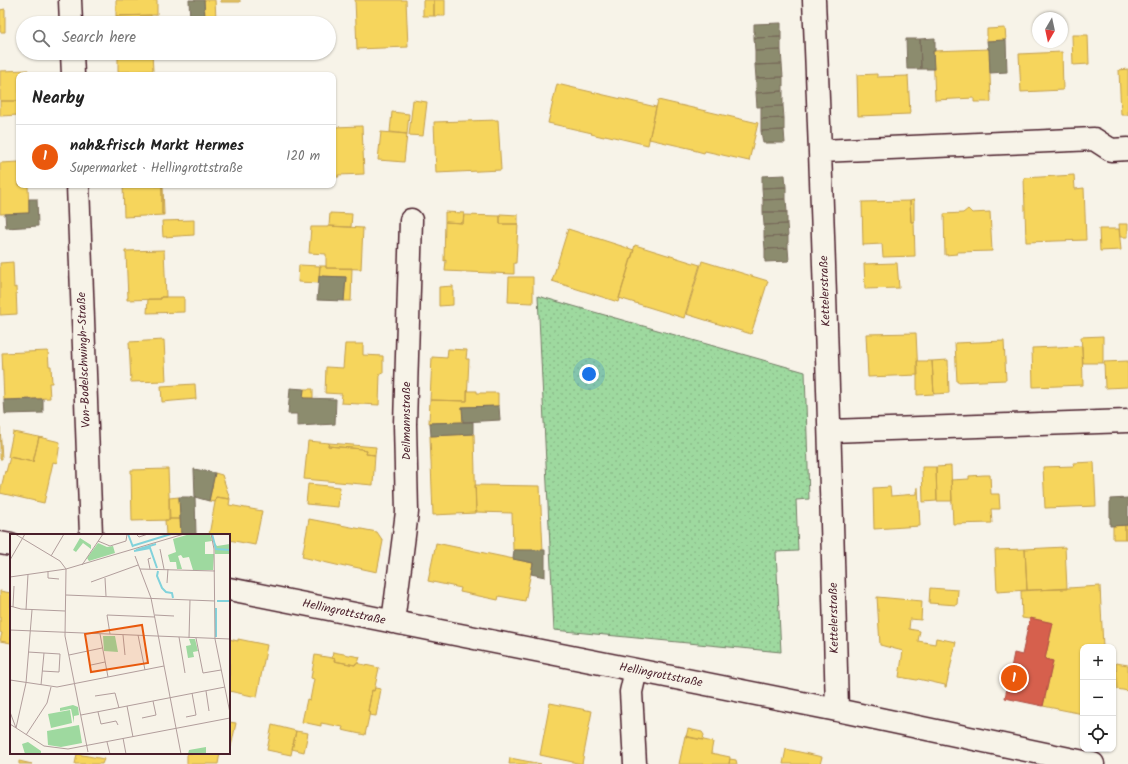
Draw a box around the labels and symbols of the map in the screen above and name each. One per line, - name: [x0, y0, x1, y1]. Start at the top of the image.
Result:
- north arrow: [1032, 12, 1068, 48]
- street label: Kettelerstraße: [814, 254, 836, 327]
- street label: Von-Bodelschwingh-Straße: [72, 291, 96, 428]
- your location: [579, 364, 599, 384]
- street label: Deilmannstraße: [397, 381, 416, 460]
- inset map: [10, 534, 230, 754]
- street label: Kettelerstraße: [824, 582, 844, 654]
- street label: Hellingrottstraße: [301, 594, 388, 630]
- street label: Hellingrottstraße: [618, 658, 705, 693]
- pin: 1: [1001, 663, 1027, 693]

